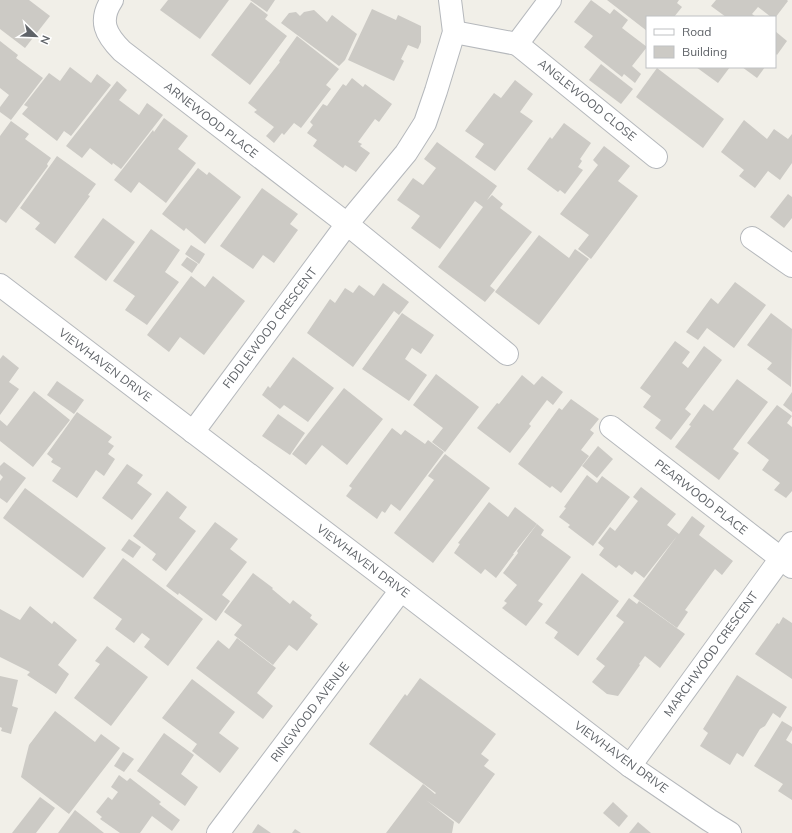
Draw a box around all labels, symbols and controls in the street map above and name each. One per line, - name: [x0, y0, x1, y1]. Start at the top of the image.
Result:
- north arrow: [16, 16, 56, 56]
- legend: [646, 16, 776, 68]
- text: Road: [682, 24, 711, 39]
- text: N: [37, 33, 53, 46]
- text: Building: [682, 44, 727, 59]
- street label: ANGLEWOOD CLOSE: [535, 55, 639, 144]
- street label: ARNEWOOD PLACE: [161, 78, 261, 161]
- street label: FIDDLEWOOD CRESCENT: [219, 264, 320, 391]
- street label: VIEWHAVEN DRIVE: [56, 325, 155, 404]
- street label: PEARWOOD PLACE: [652, 456, 751, 537]
- street label: VIEWHAVEN DRIVE: [314, 521, 413, 600]
- street label: MARCHWOOD CRESCENT: [660, 588, 761, 719]
- street label: RINGWOOD AVENUE: [267, 659, 352, 765]
- street label: VIEWHAVEN DRIVE: [571, 717, 671, 796]

